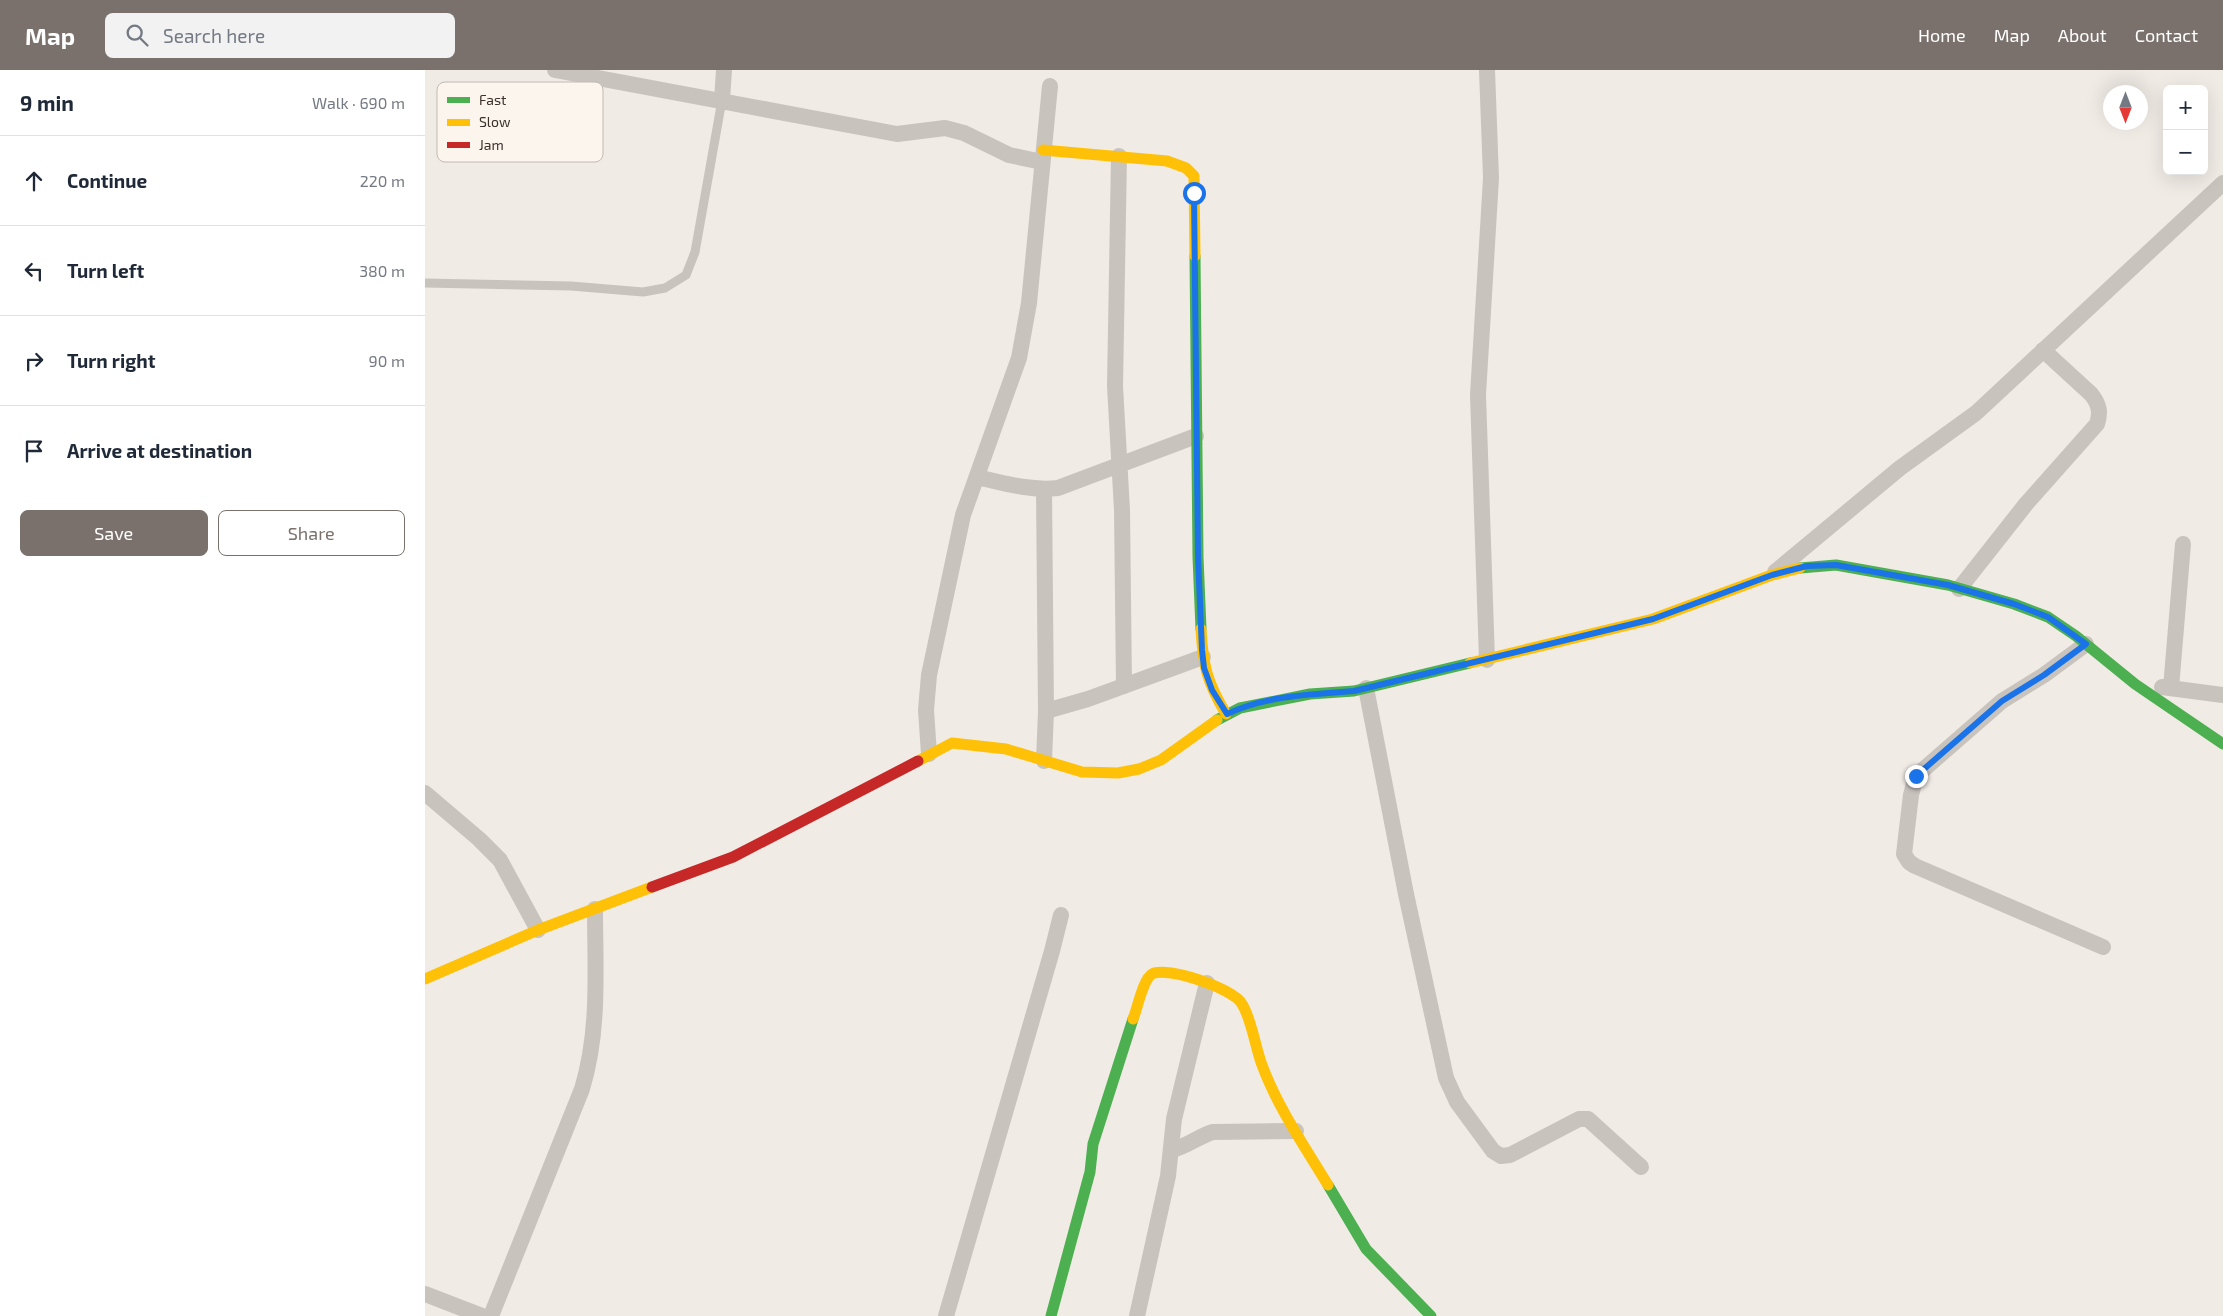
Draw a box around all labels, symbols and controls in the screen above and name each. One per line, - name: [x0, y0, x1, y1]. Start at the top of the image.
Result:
- search box: [105, 13, 455, 58]
- text: Map: [25, 21, 75, 50]
- icon: search: [123, 21, 151, 49]
- text: Search here: [163, 24, 265, 47]
- text: Home: [1918, 24, 1966, 46]
- text: Map: [1994, 24, 2030, 46]
- text: About: [2058, 24, 2107, 46]
- text: Contact: [2135, 24, 2198, 46]
- legend: [437, 82, 603, 162]
- north arrow: [2103, 85, 2148, 130]
- map controls: [2163, 85, 2208, 175]
- button: +: [2163, 85, 2208, 130]
- text: 9 min: [20, 90, 74, 115]
- text: Fast: [479, 91, 506, 108]
- text: Walk · 690 m: [312, 93, 405, 112]
- text: Slow: [479, 113, 511, 130]
- button: −: [2163, 130, 2208, 175]
- text: Jam: [479, 136, 504, 153]
- icon: ahead: [20, 167, 48, 195]
- text: Continue: [67, 169, 147, 192]
- text: 220 m: [360, 171, 405, 190]
- route start: [1183, 182, 1206, 205]
- icon: left: [20, 257, 48, 285]
- text: Turn left: [67, 259, 144, 282]
- text: 380 m: [359, 261, 405, 280]
- icon: right: [20, 347, 48, 375]
- text: Turn right: [67, 349, 155, 372]
- text: 90 m: [369, 351, 405, 370]
- icon: arrive: [20, 437, 48, 465]
- text: Arrive at destination: [67, 439, 252, 462]
- button: Save: [20, 510, 208, 556]
- button: Share: [218, 510, 405, 556]
- route end: [1905, 765, 1928, 788]

